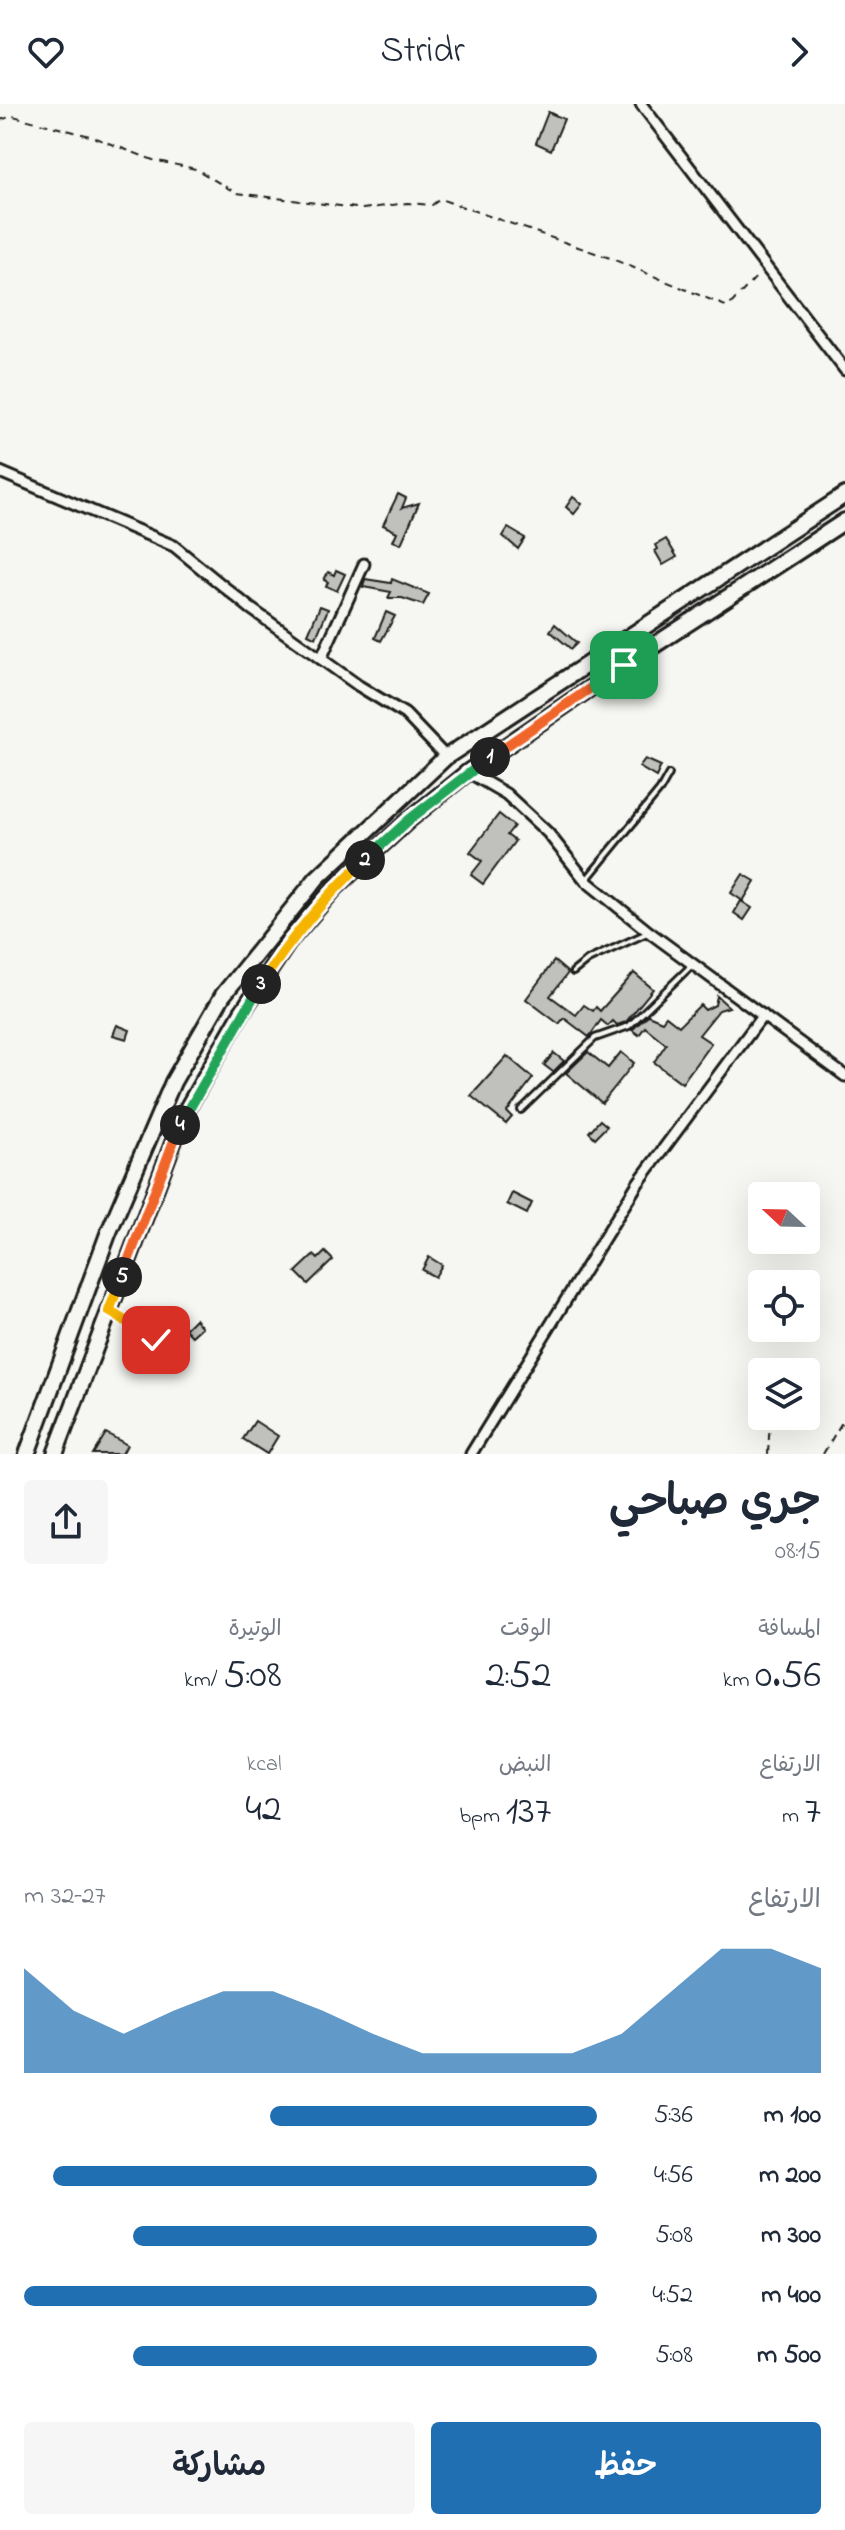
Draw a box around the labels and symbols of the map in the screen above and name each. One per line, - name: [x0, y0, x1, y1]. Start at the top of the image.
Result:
- pin: [590, 631, 658, 699]
- pin: 1: [470, 737, 510, 777]
- pin: 2: [345, 840, 385, 880]
- pin: 3: [241, 964, 281, 1004]
- pin: 4: [160, 1105, 200, 1145]
- north arrow: [748, 1182, 820, 1254]
- pin: 5: [102, 1257, 142, 1297]
- pin: [122, 1306, 190, 1374]

